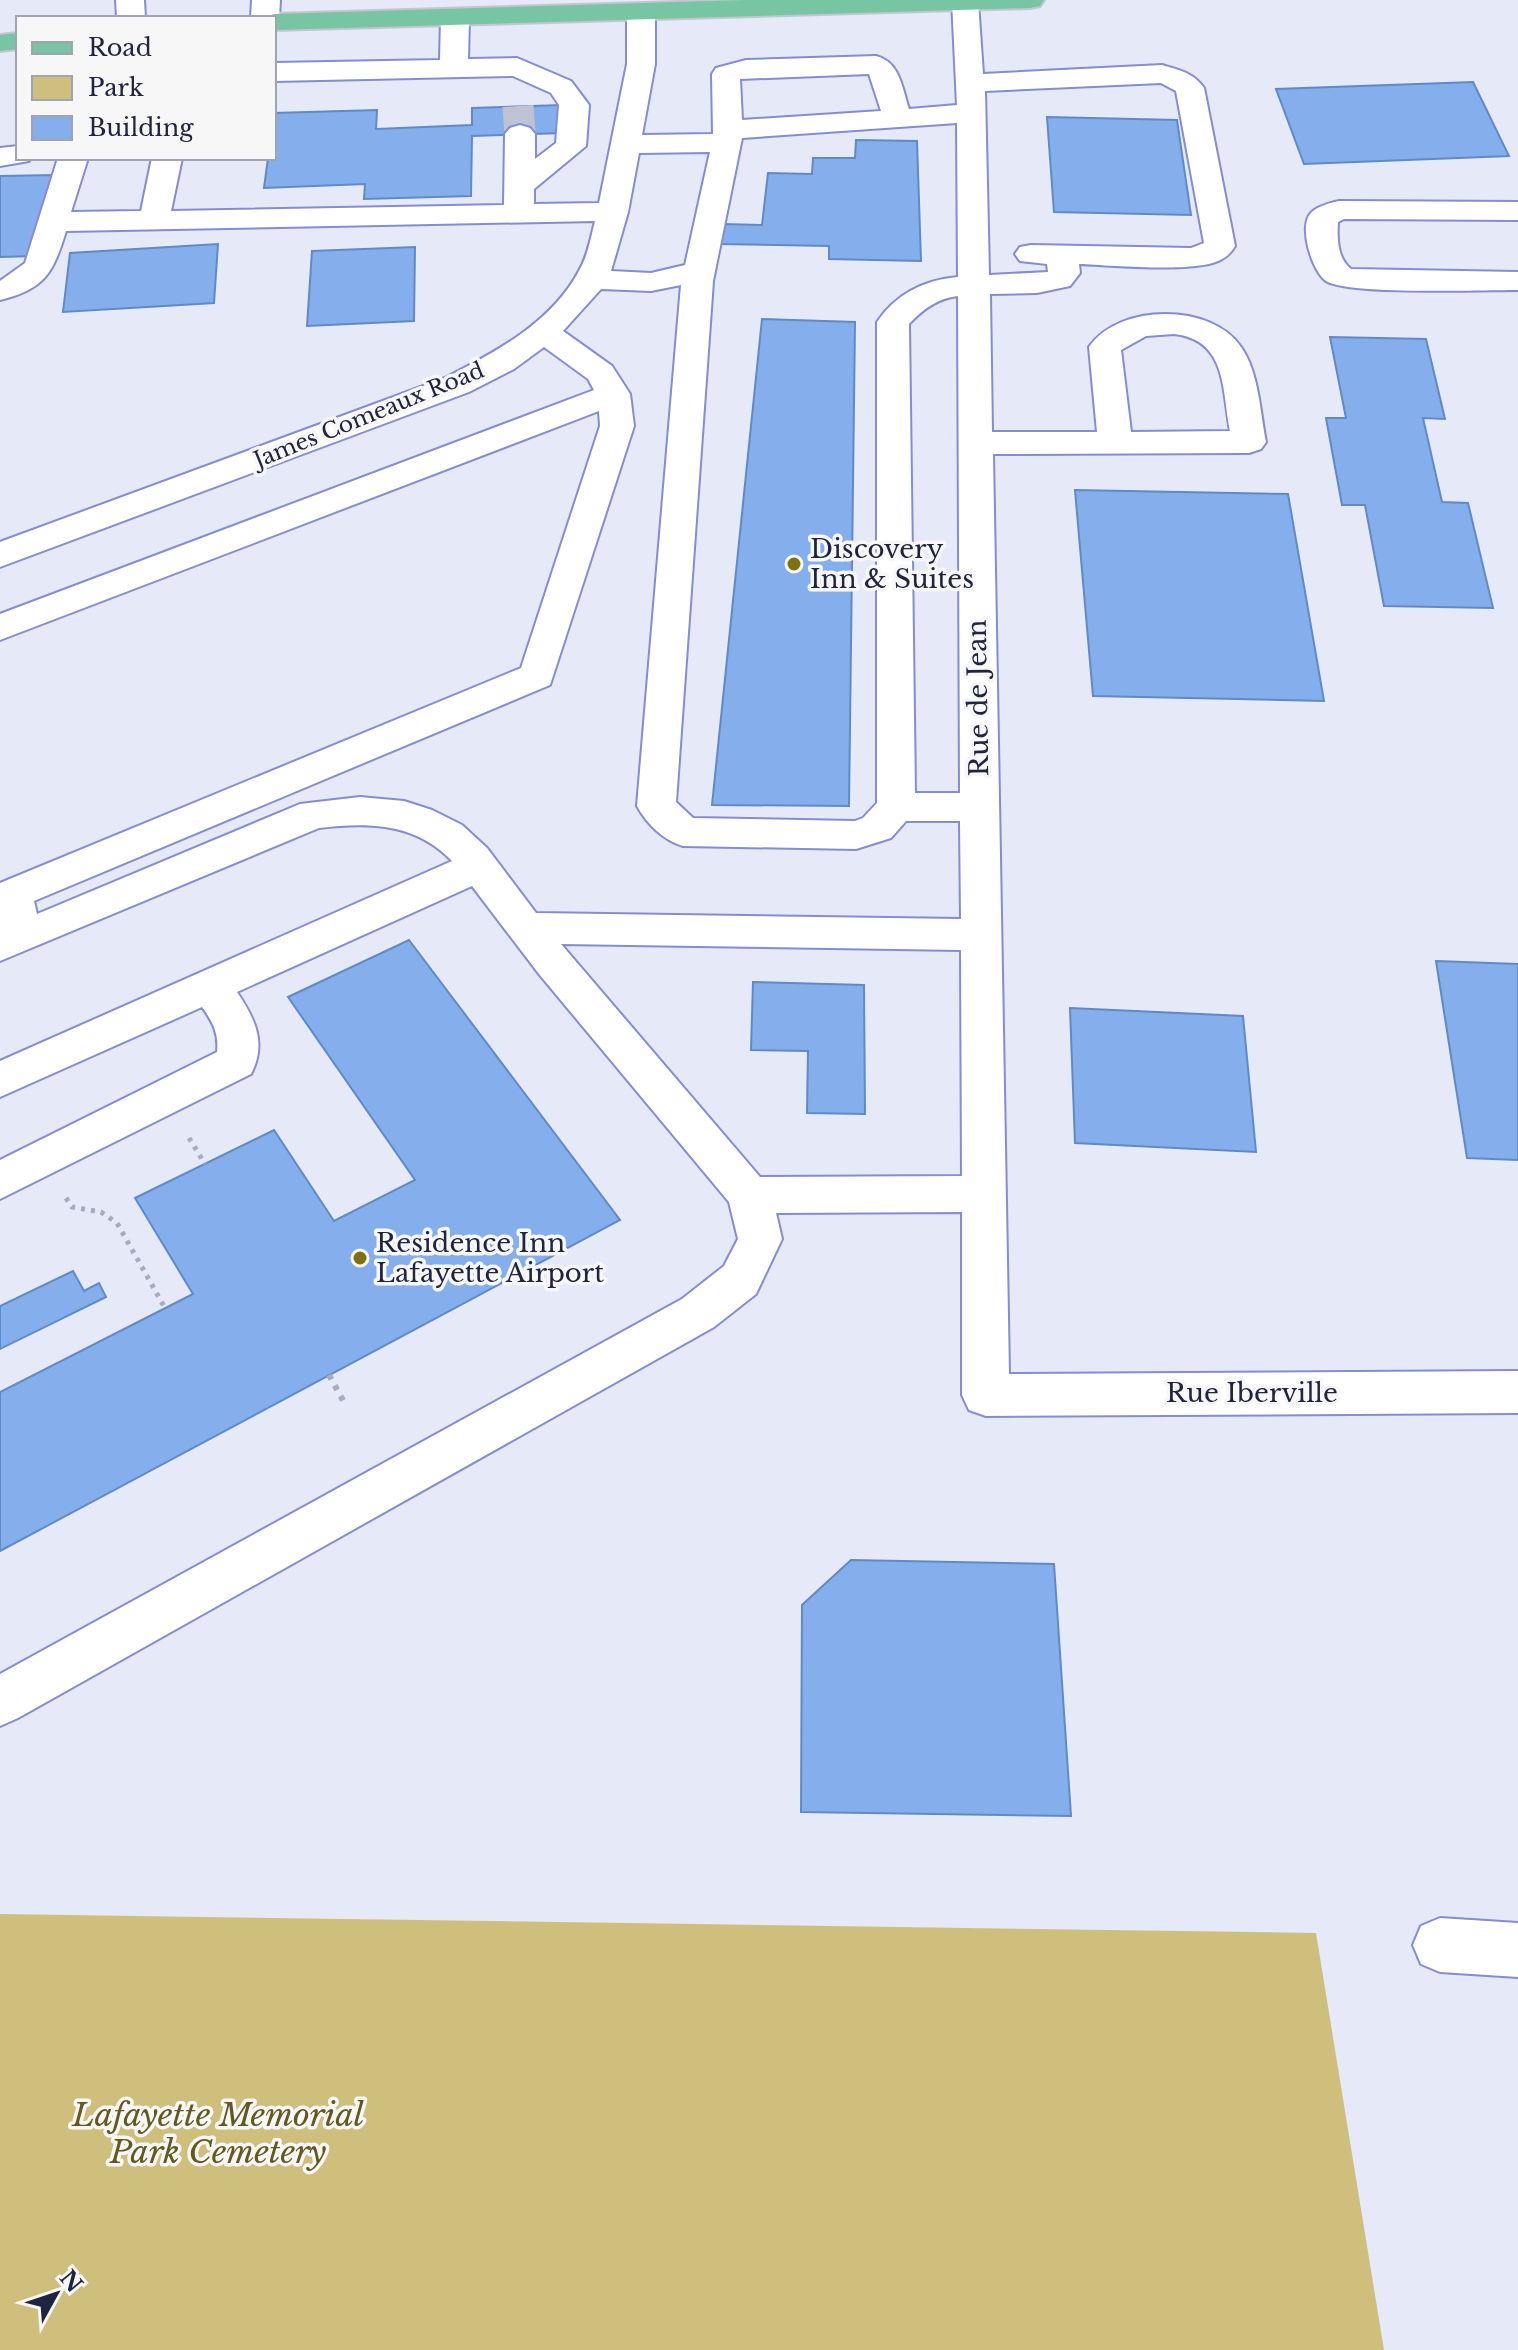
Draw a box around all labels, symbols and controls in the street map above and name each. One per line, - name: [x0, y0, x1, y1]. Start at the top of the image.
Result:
- legend: [16, 16, 276, 160]
- text: Road: [88, 33, 152, 62]
- text: Park: [88, 73, 144, 102]
- text: Building: [88, 113, 194, 142]
- street label: James Comeaux Road: [247, 356, 488, 475]
- place label: Discovery Inn & Suites: [810, 533, 974, 595]
- marker: Discovery Inn & Suites: [785, 555, 803, 573]
- street label: Rue de Jean: [961, 619, 995, 777]
- place label: Residence Inn Lafayette Airport: [376, 1227, 604, 1289]
- marker: Residence Inn Lafayette Airport: [351, 1249, 369, 1267]
- street label: Rue Iberville: [1166, 1377, 1338, 1409]
- park label: Lafayette Memorial Park Cemetery: [71, 2095, 365, 2172]
- north arrow: [16, 2254, 96, 2334]
- text: N: [54, 2265, 88, 2298]

